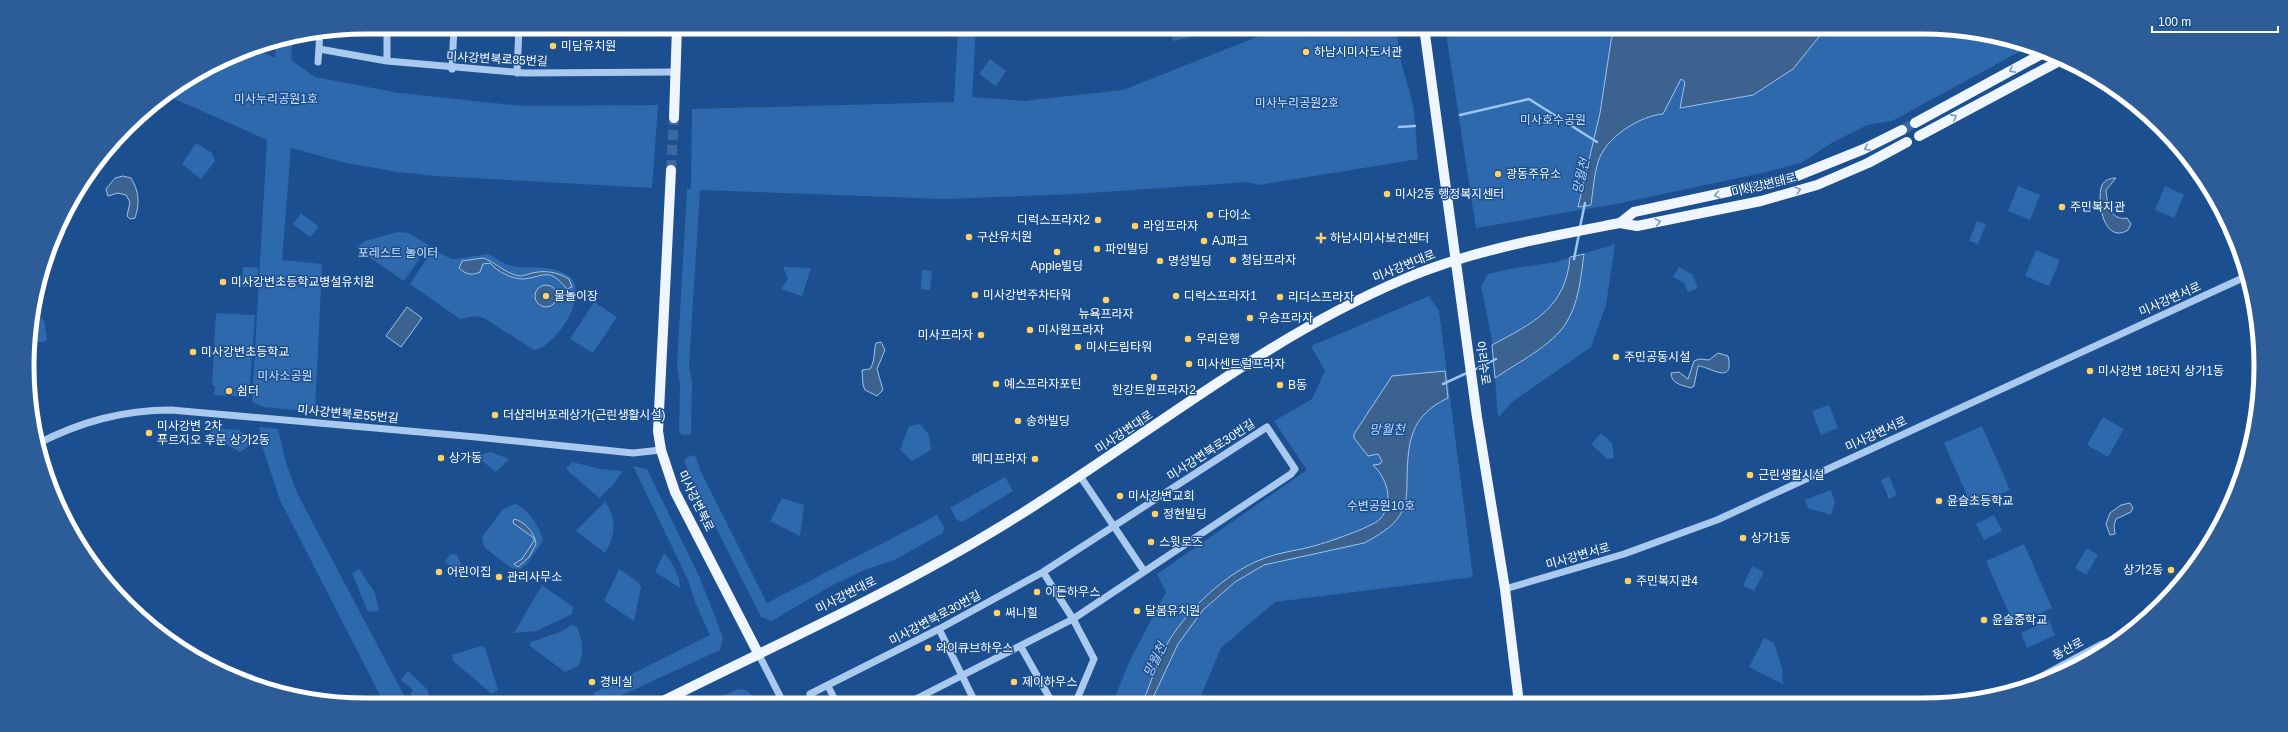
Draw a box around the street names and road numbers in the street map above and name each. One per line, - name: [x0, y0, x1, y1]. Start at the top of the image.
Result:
- street label: 미사강변북로85번길: [446, 49, 548, 69]
- street label: 미사강변대로: [1730, 170, 1798, 200]
- street label: 미사강변대로: [1371, 247, 1437, 285]
- street label: 미사강변서로: [2137, 279, 2203, 319]
- street label: 아리수로: [1473, 340, 1493, 386]
- street label: 미사강변북로55번길: [297, 403, 399, 425]
- street label: 미사강변대로: [1093, 408, 1155, 456]
- street label: 미사강변서로: [1843, 414, 1909, 454]
- street label: 미사강변북로30번길: [1165, 416, 1257, 484]
- street label: 미사강변북로: [675, 468, 717, 534]
- street label: 미사강변서로: [1544, 540, 1612, 572]
- street label: 미사강변대로: [813, 574, 879, 616]
- street label: 미사강변북로30번길: [887, 588, 983, 648]
- street label: 풍산로: [2050, 635, 2086, 663]

